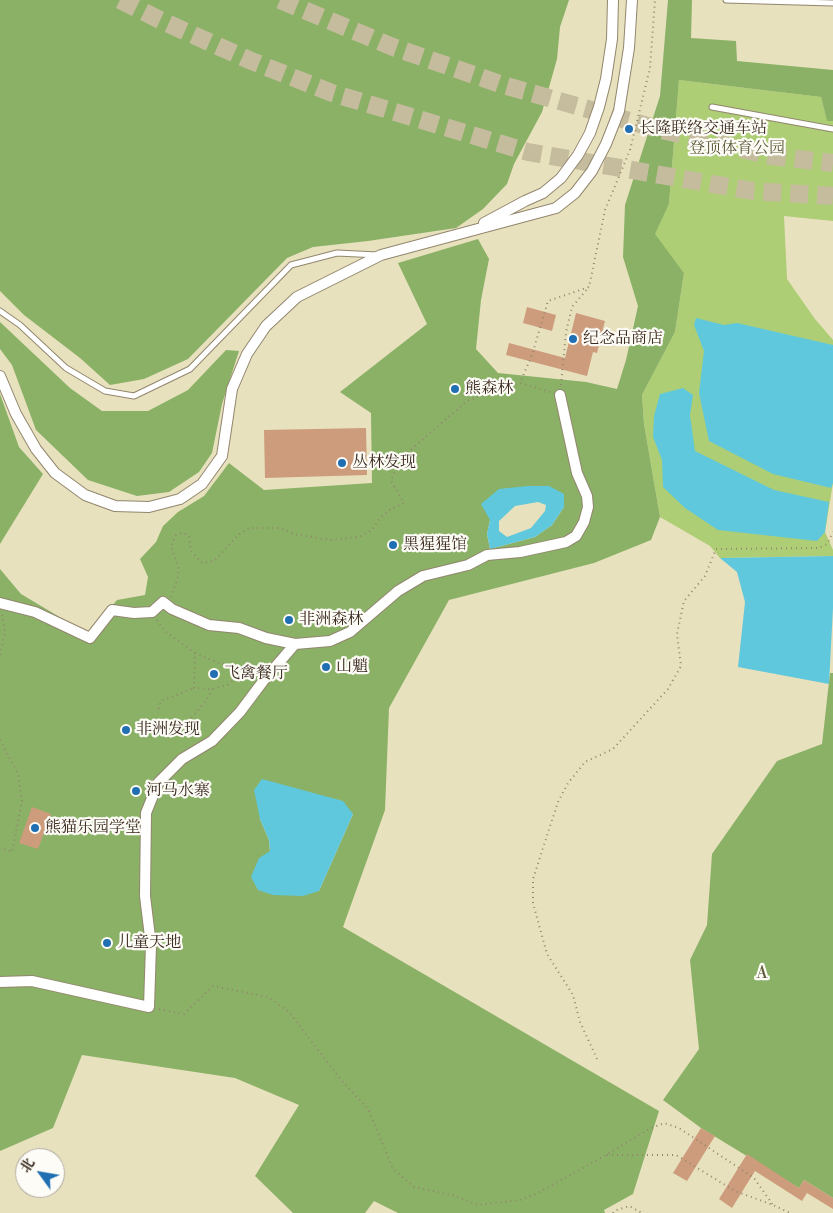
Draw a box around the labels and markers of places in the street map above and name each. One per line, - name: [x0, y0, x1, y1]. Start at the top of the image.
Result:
- place label: 长隆联络交通车站: [639, 119, 767, 139]
- marker: 长隆联络交通车站: [623, 123, 635, 135]
- place label: 纪念品商店: [583, 329, 663, 349]
- marker: 纪念品商店: [567, 333, 579, 345]
- place label: 熊森林: [465, 379, 513, 399]
- marker: 熊森林: [449, 383, 461, 395]
- place label: 丛林发现: [352, 453, 416, 473]
- marker: 丛林发现: [336, 457, 348, 469]
- place label: 黑猩猩馆: [403, 535, 467, 555]
- marker: 黑猩猩馆: [387, 539, 399, 551]
- place label: 非洲森林: [299, 610, 363, 630]
- marker: 非洲森林: [283, 614, 295, 626]
- place label: 山魈: [336, 657, 368, 677]
- marker: 山魈: [320, 661, 332, 673]
- place label: 飞禽餐厅: [224, 664, 288, 684]
- marker: 飞禽餐厅: [208, 668, 220, 680]
- place label: 非洲发现: [136, 720, 200, 740]
- marker: 非洲发现: [120, 724, 132, 736]
- place label: 河马水寨: [146, 781, 210, 801]
- marker: 河马水寨: [130, 785, 142, 797]
- place label: 熊猫乐园学堂: [45, 818, 141, 838]
- marker: 熊猫乐园学堂: [29, 822, 41, 834]
- place label: 儿童天地: [117, 933, 181, 953]
- marker: 儿童天地: [101, 937, 113, 949]

